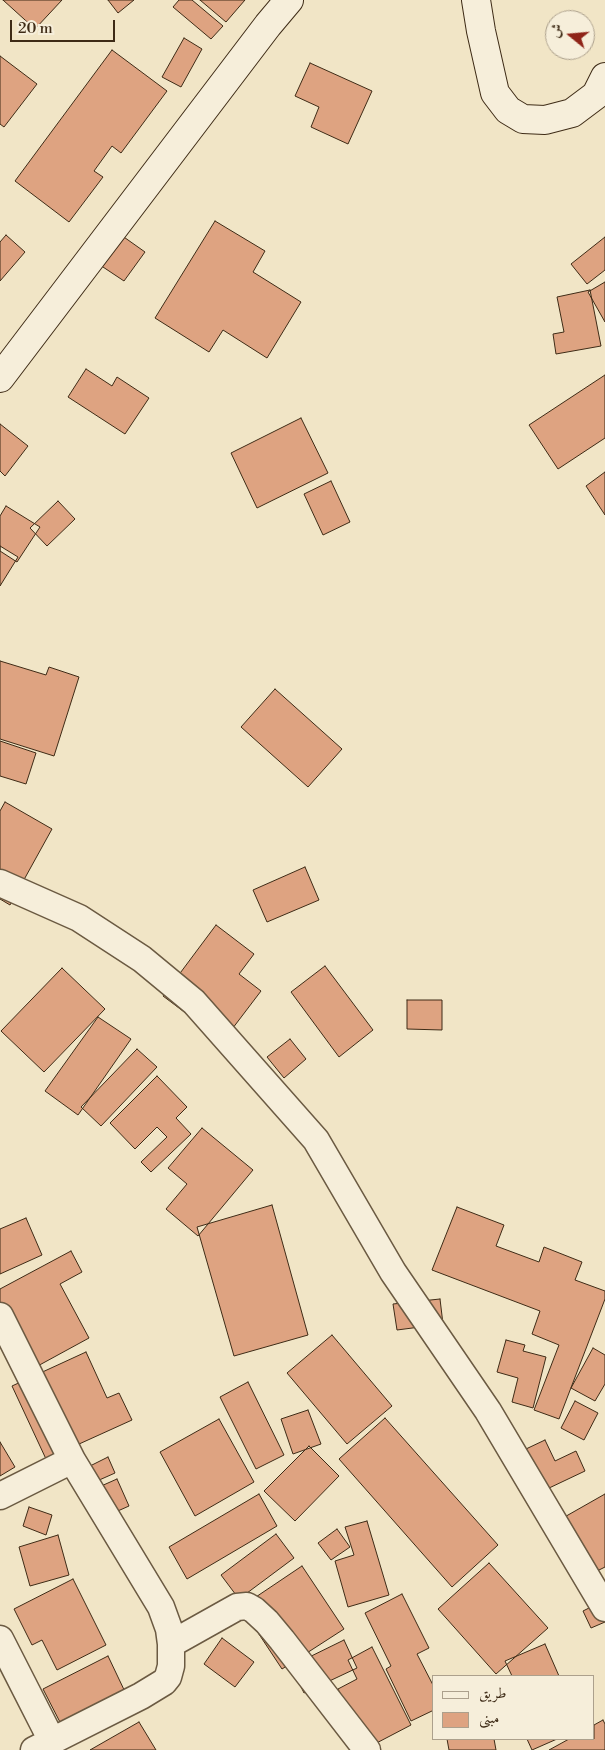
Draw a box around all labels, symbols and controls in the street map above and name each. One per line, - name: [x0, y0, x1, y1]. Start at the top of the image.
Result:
- scale bar: [12, 10, 118, 42]
- north arrow: [545, 10, 595, 60]
- text: 20 m: [18, 19, 53, 38]
- text: ش: [546, 22, 567, 40]
- legend: [432, 1675, 595, 1740]
- text: طريق: [479, 1684, 506, 1703]
- text: مبنى: [479, 1709, 499, 1728]

